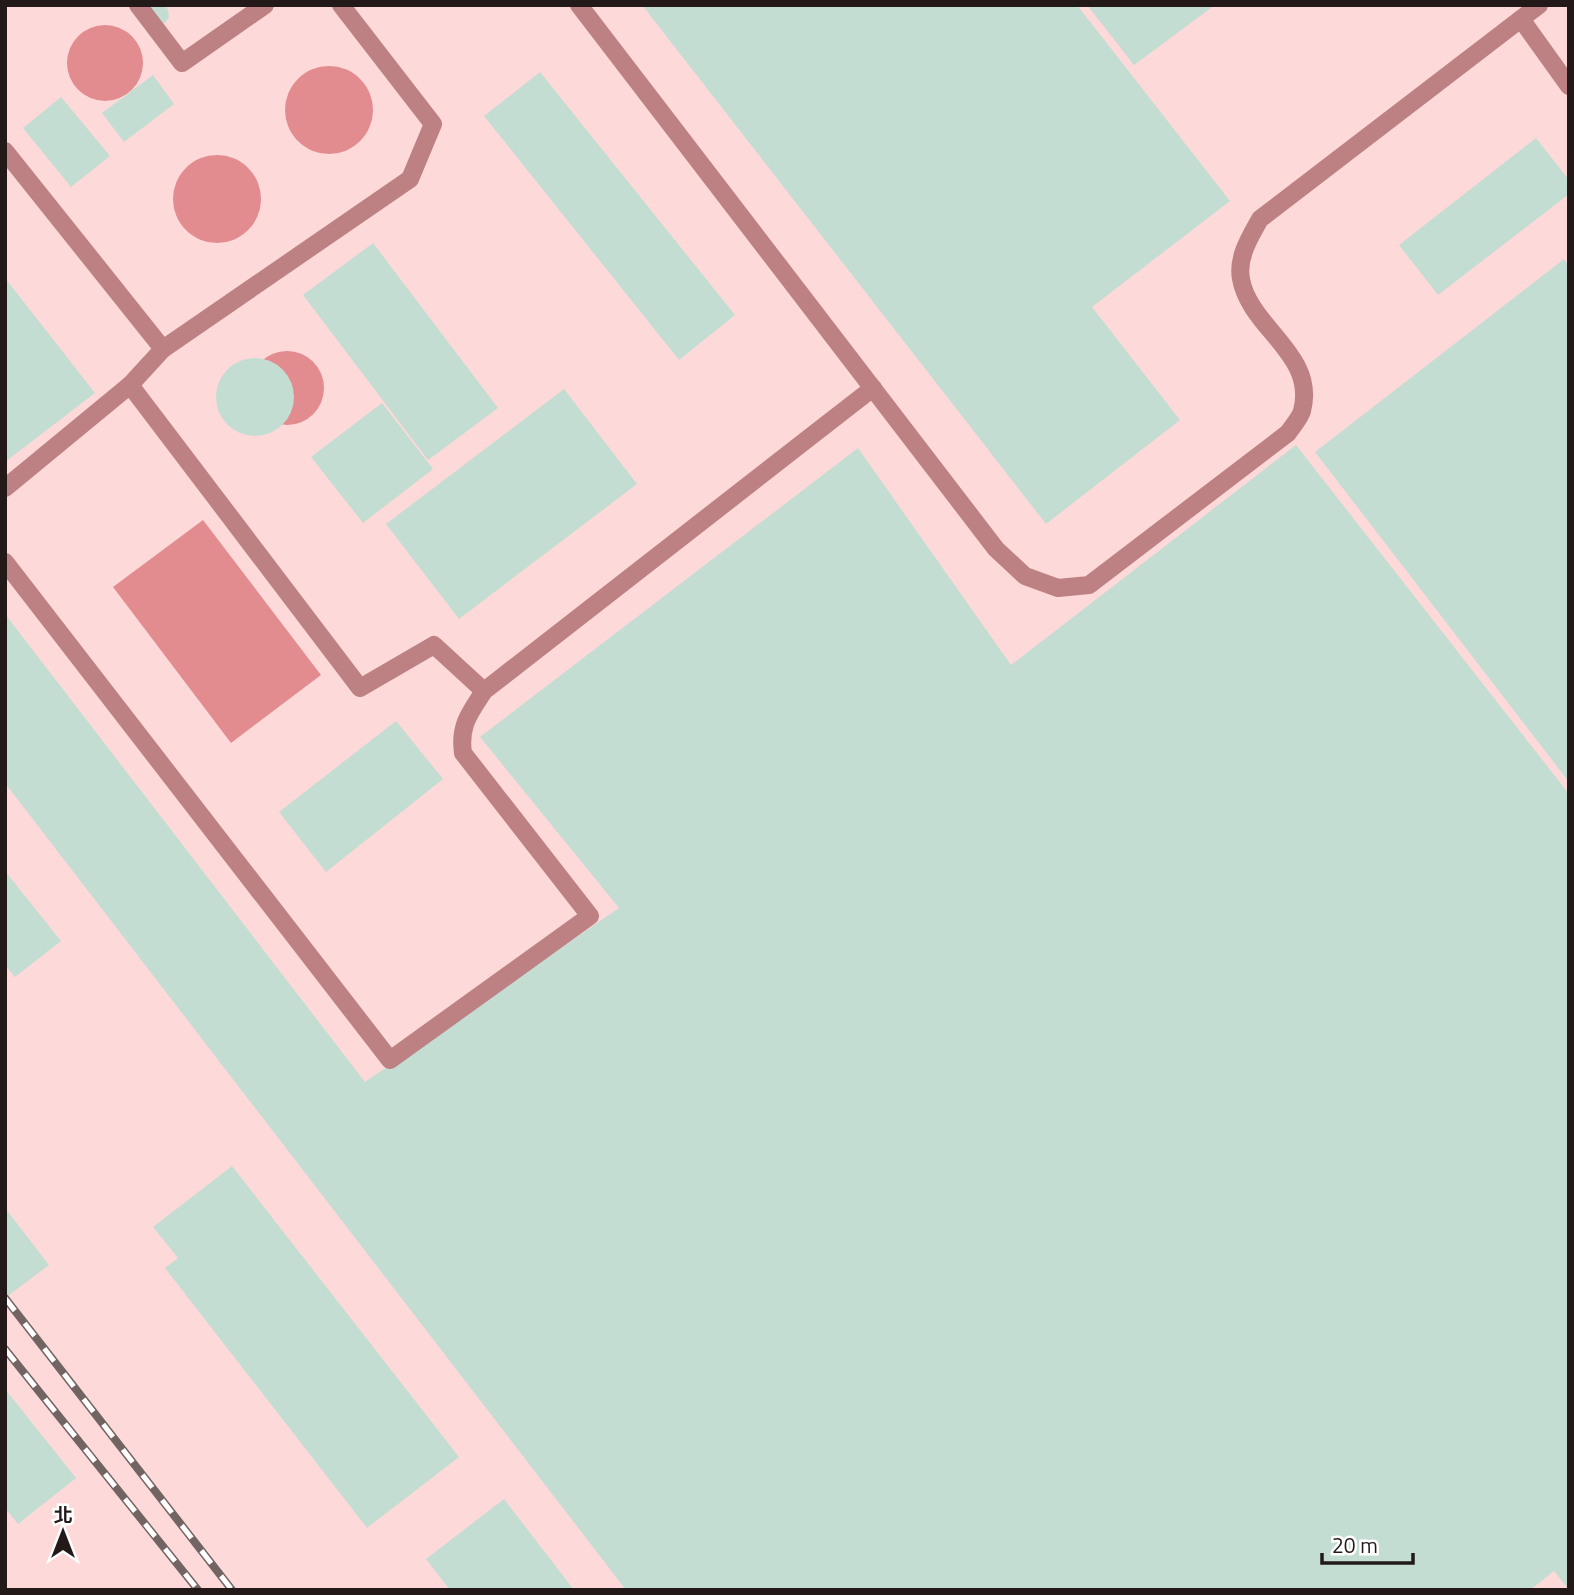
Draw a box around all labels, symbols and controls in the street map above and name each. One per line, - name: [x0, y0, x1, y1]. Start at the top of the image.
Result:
- north arrow: [28, 1497, 98, 1567]
- text: 北: [53, 1500, 73, 1529]
- scale bar: [1322, 1522, 1413, 1566]
- text: 20 m: [1332, 1529, 1378, 1561]

